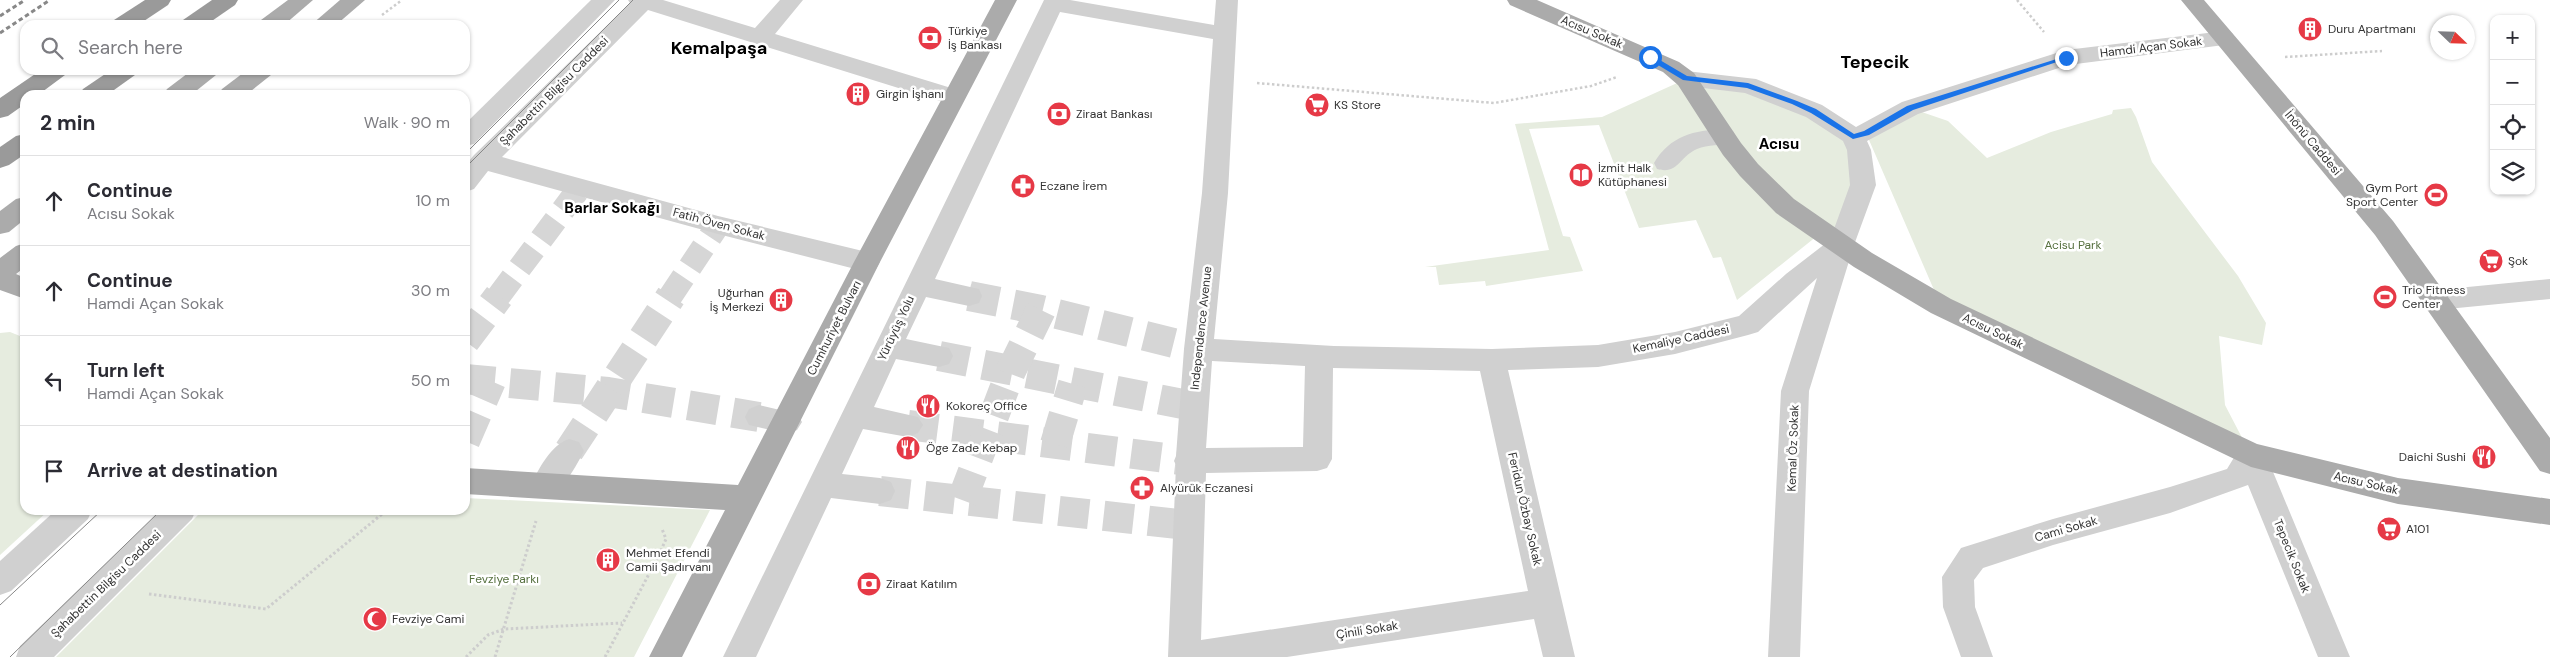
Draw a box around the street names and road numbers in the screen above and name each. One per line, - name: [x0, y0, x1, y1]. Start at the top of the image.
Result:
- street label: Acısu Sokak: [1559, 12, 1625, 52]
- street label: Şahabettin Bilgisu Caddesi: [496, 33, 612, 149]
- street label: Hamdi Açan Sokak: [2099, 33, 2203, 61]
- street label: İnönü Caddesi: [2281, 107, 2345, 179]
- street label: Fatih Öven Sokak: [671, 204, 767, 244]
- street label: Independence Avenue: [1187, 265, 1215, 391]
- street label: Cumhuriyet Bulvarı: [803, 278, 865, 378]
- street label: Yürüyüş Yolu: [874, 293, 918, 363]
- street label: Acısu Sokak: [1960, 309, 2026, 353]
- street label: Kemaliye Caddesi: [1631, 321, 1731, 357]
- street label: Kemal Öz Sokak: [1783, 404, 1803, 492]
- street label: Feridun Özbay Sokak: [1504, 451, 1546, 567]
- street label: Acısu Sokak: [2332, 468, 2400, 498]
- street label: Cami Sokak: [2033, 512, 2099, 546]
- street label: Tepecik Sokak: [2270, 517, 2314, 595]
- street label: Şahabettin Bilgisu Caddesi: [47, 527, 165, 641]
- street label: Çinili Sokak: [1335, 617, 1399, 643]

